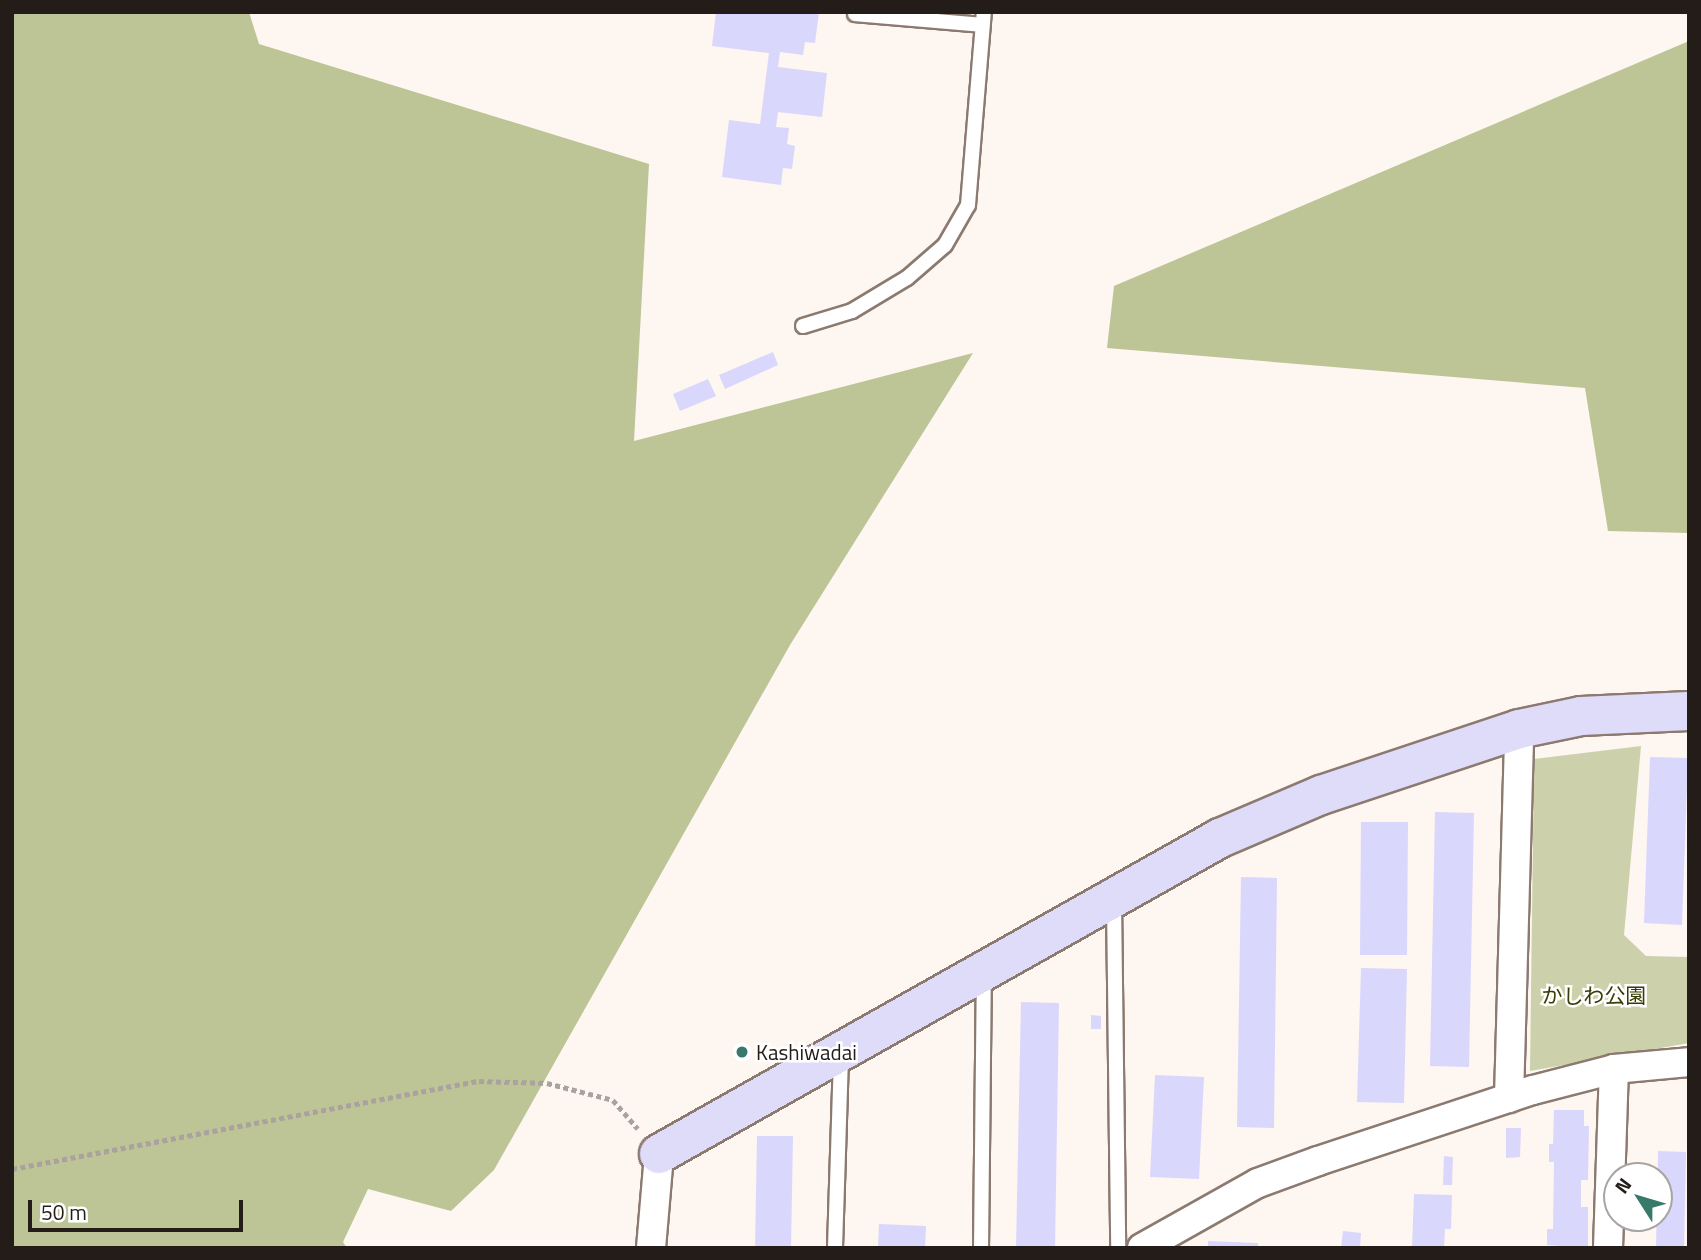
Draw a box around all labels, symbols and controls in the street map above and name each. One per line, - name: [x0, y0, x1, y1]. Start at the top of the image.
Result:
- park label: かしわ公園: [1542, 982, 1646, 1008]
- place label: Kashiwadai: [756, 1039, 857, 1065]
- marker: Kashiwadai: [734, 1044, 750, 1060]
- north arrow: [1603, 1162, 1673, 1232]
- text: N: [1607, 1171, 1638, 1199]
- scale bar: [32, 1186, 247, 1230]
- text: 50 m: [41, 1196, 87, 1228]

